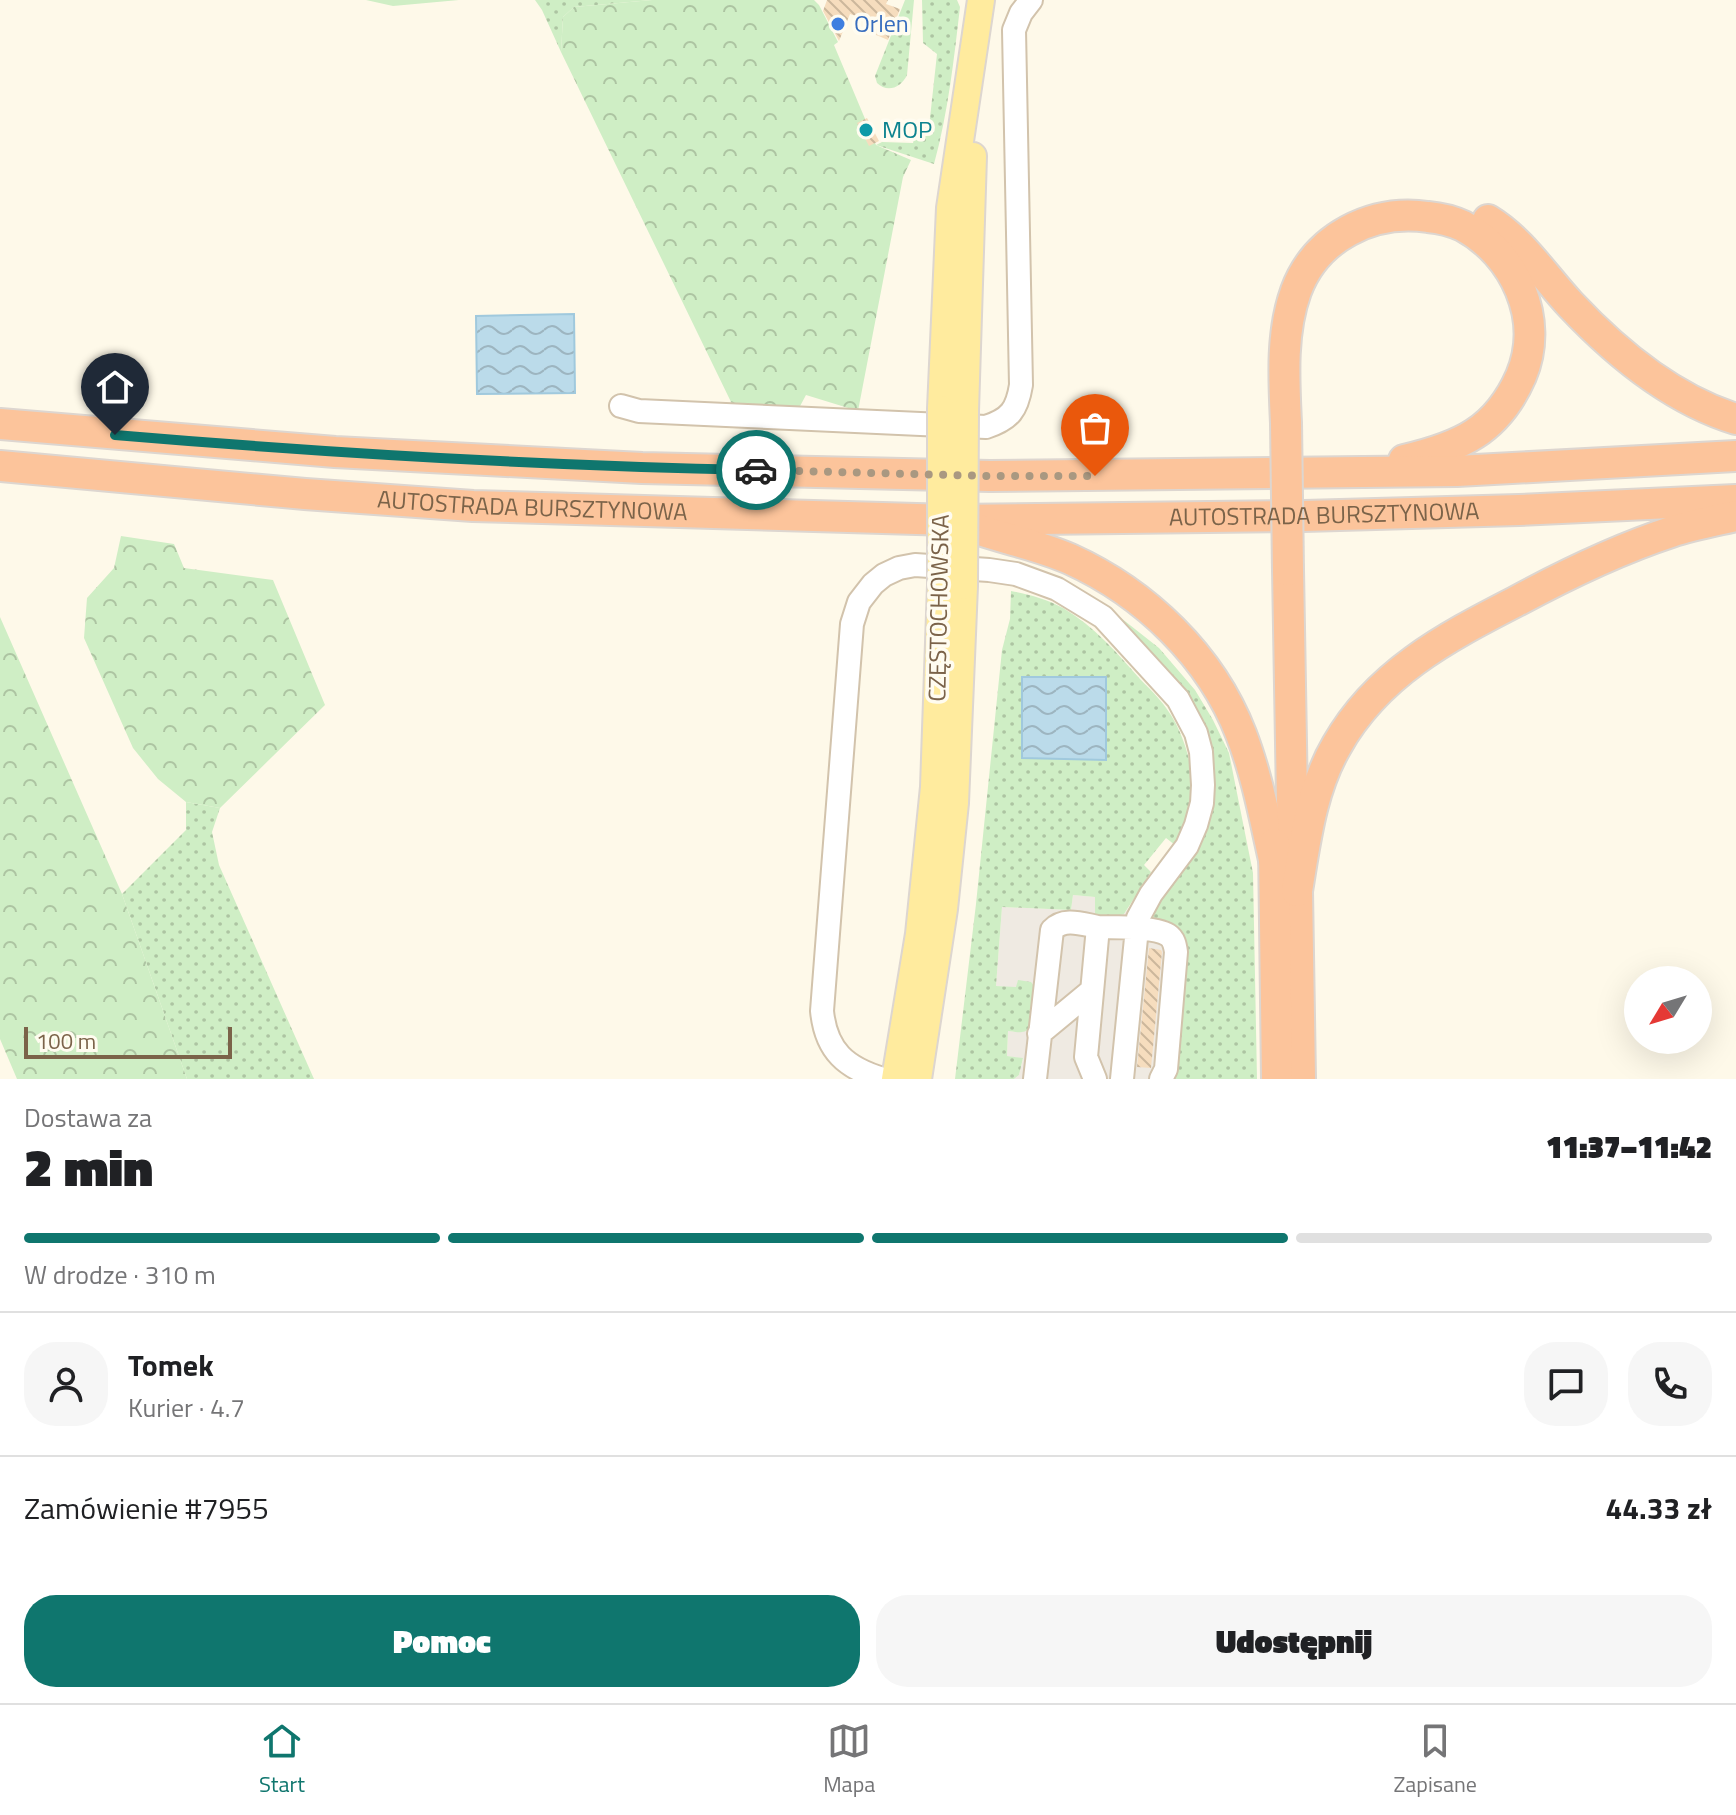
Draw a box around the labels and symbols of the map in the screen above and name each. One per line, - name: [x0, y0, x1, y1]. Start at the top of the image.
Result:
- place label: Orlen: [854, 5, 909, 41]
- marker: Orlen: [829, 15, 847, 33]
- place label: MOP: [882, 111, 932, 147]
- marker: MOP: [857, 121, 875, 139]
- pin: [81, 353, 149, 435]
- pin: [1061, 394, 1129, 476]
- courier: [716, 430, 796, 510]
- street label: AUTOSTRADA BURSZTYNOWA: [376, 480, 688, 529]
- street label: AUTOSTRADA BURSZTYNOWA: [1169, 492, 1480, 535]
- street label: CZĘSTOCHOWSKA: [918, 514, 958, 702]
- north arrow: [1624, 966, 1712, 1054]
- scale bar: [24, 1023, 232, 1059]

